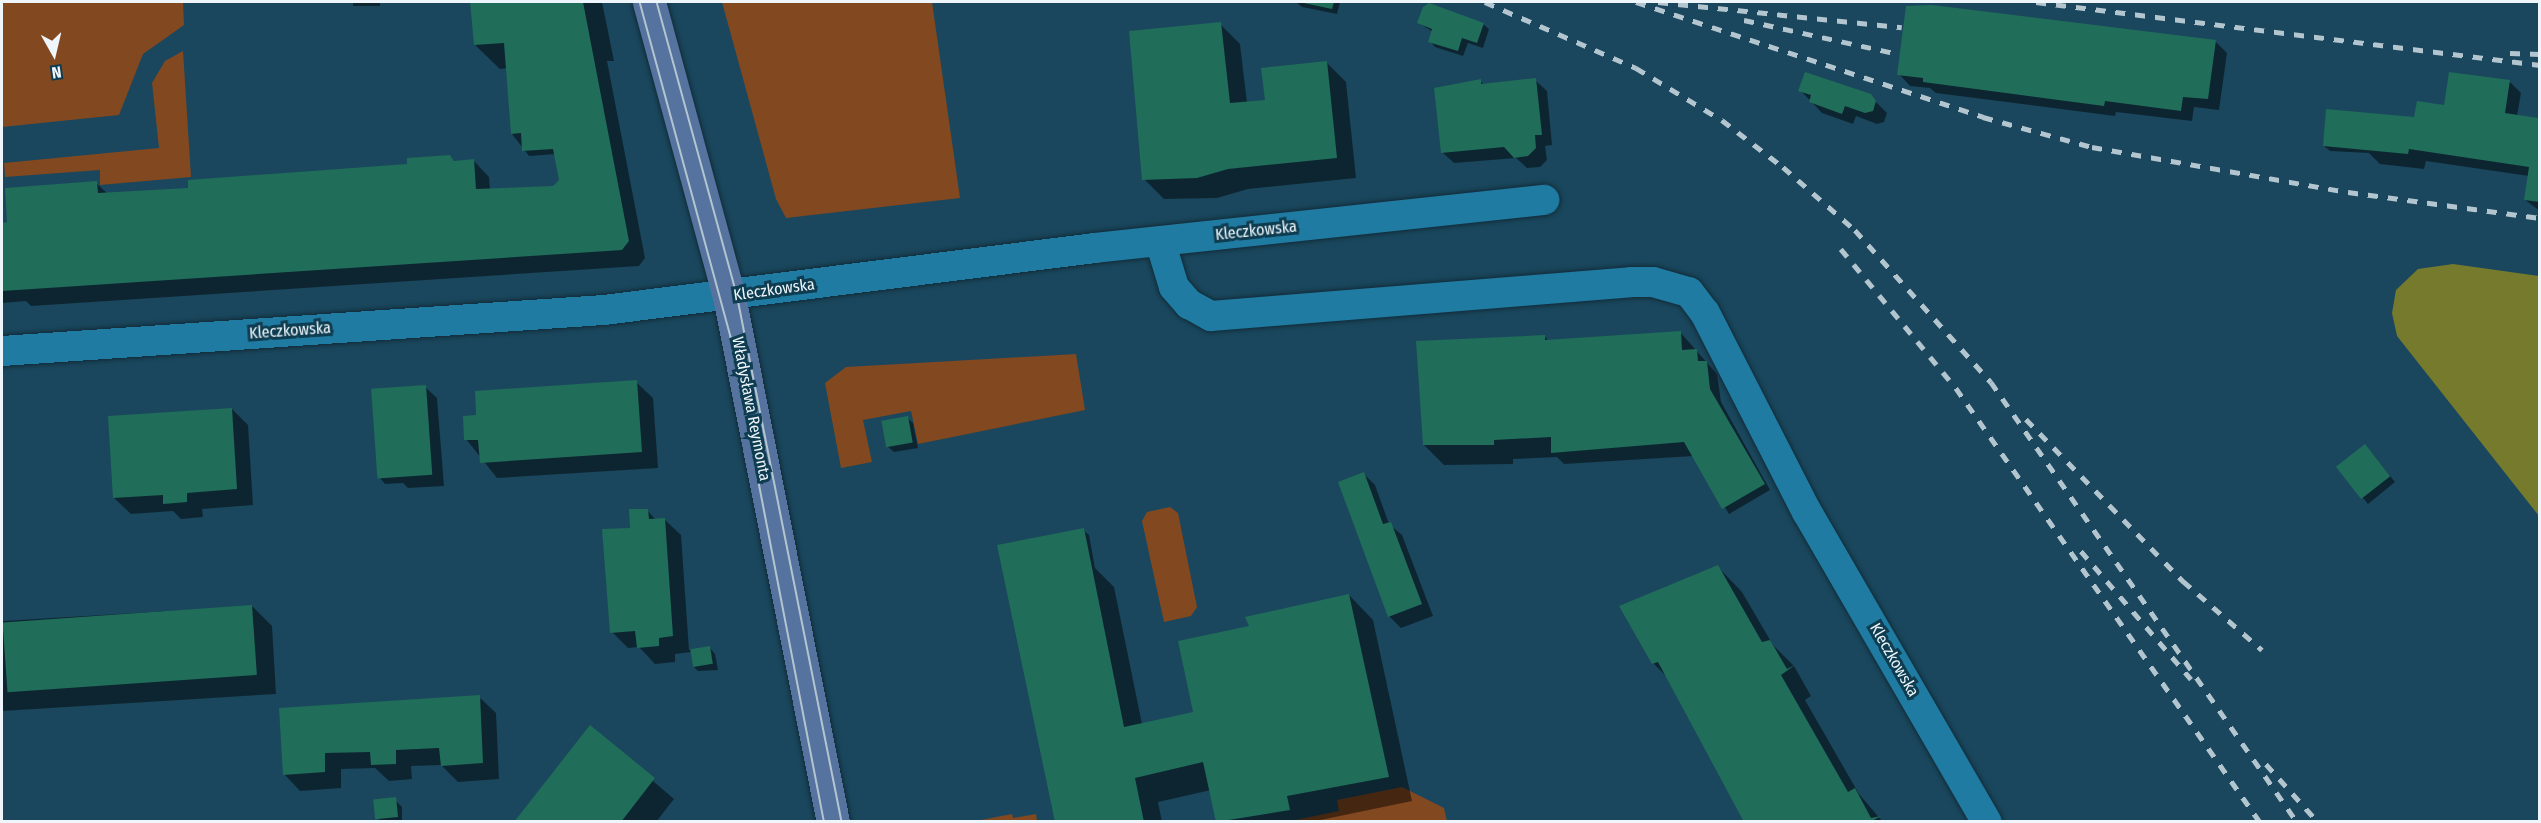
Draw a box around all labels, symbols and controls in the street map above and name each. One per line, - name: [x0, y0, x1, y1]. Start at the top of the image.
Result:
- north arrow: [24, 24, 84, 84]
- text: N: [51, 62, 63, 82]
- street label: Kleczkowska: [1214, 217, 1298, 245]
- street label: Kleczkowska: [732, 275, 816, 305]
- street label: Kleczkowska: [249, 319, 331, 343]
- street label: Władysława Reymonta: [728, 335, 774, 483]
- street label: Kleczkowska: [1865, 620, 1923, 700]

